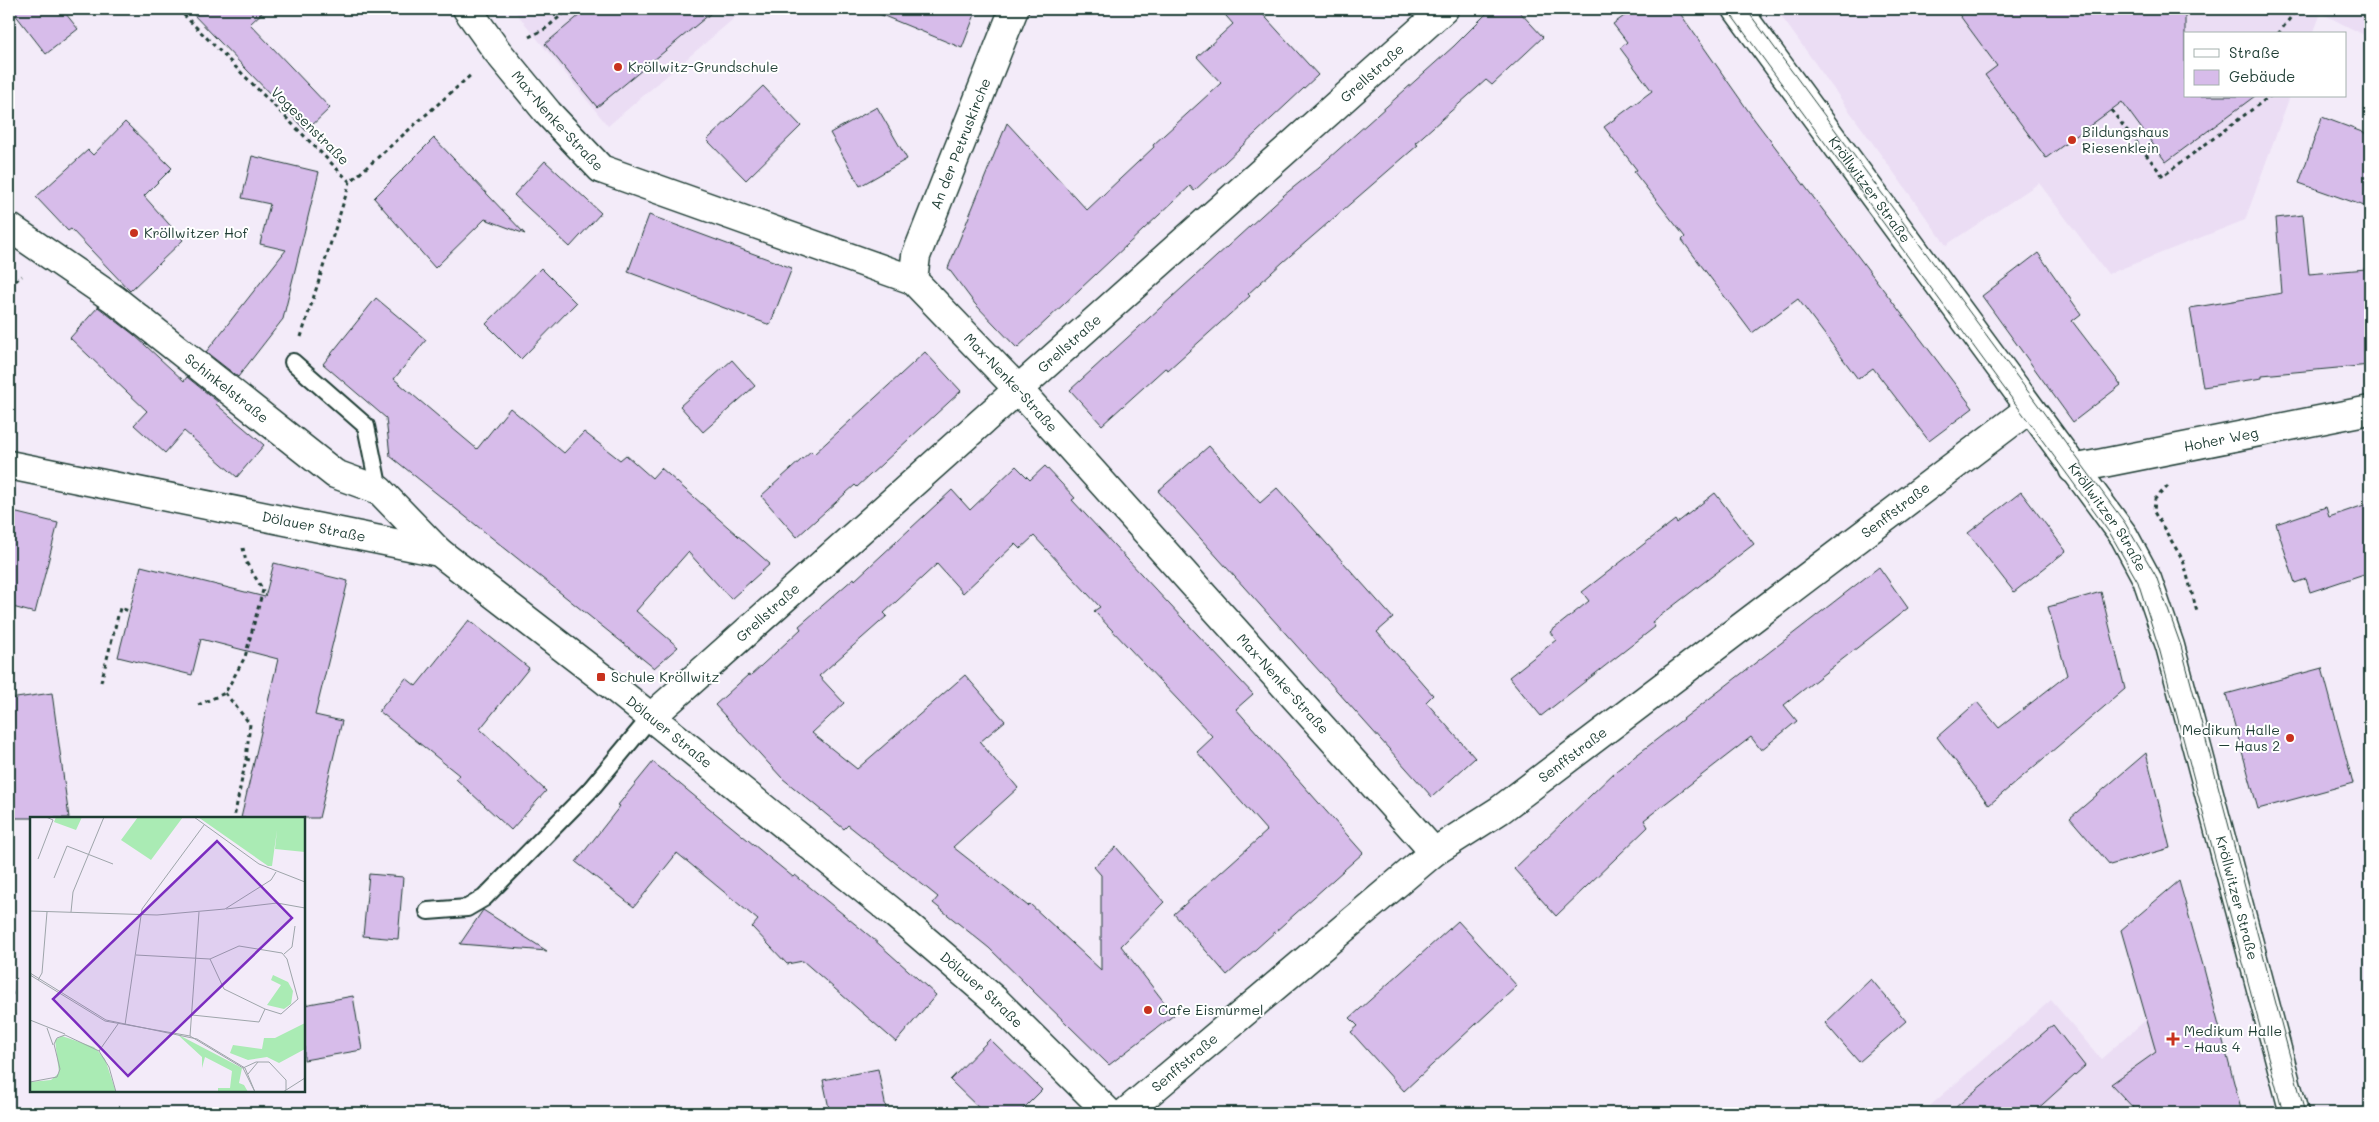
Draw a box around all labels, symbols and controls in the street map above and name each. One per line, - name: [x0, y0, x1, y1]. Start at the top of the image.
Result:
- legend: [2184, 32, 2346, 98]
- street label: Grellstraße: [1336, 39, 1408, 106]
- text: Straße: [2229, 42, 2280, 62]
- place label: Kröllwitz-Grundschule: [628, 57, 778, 76]
- marker: Kröllwitz-Grundschule: [612, 61, 624, 73]
- street label: Max-Nenke-Straße: [508, 66, 608, 175]
- text: Gebäude: [2229, 66, 2295, 86]
- street label: An der Petruskirche: [926, 75, 995, 212]
- street label: Vogesenstraße: [267, 82, 354, 169]
- place label: Bildungshaus Riesenklein: [2082, 122, 2169, 157]
- street label: Kröllwitzer Straße: [1825, 132, 1915, 246]
- marker: Bildungshaus Riesenklein: [2066, 134, 2078, 146]
- place label: Kröllwitzer Hof: [144, 223, 248, 242]
- marker: Kröllwitzer Hof: [128, 227, 140, 239]
- street label: Grellstraße: [1033, 310, 1105, 377]
- street label: Max-Nenke-Straße: [960, 329, 1062, 436]
- street label: Schinkelstraße: [181, 349, 273, 427]
- street label: Hoher Weg: [2182, 422, 2260, 456]
- street label: Kröllwitzer Straße: [2064, 459, 2151, 575]
- street label: Senffstraße: [1857, 478, 1933, 542]
- street label: Dölauer Straße: [260, 506, 367, 546]
- street label: Grellstraße: [732, 579, 803, 646]
- street label: Max-Nenke-Straße: [1233, 629, 1334, 738]
- place label: Schule Kröllwitz: [611, 667, 719, 686]
- marker: Schule Kröllwitz: [595, 671, 607, 683]
- street label: Dölauer Straße: [623, 691, 717, 772]
- place label: Medikum Halle – Haus 2: [2182, 720, 2280, 755]
- street label: Senffstraße: [1534, 722, 1611, 787]
- marker: Medikum Halle – Haus 2: [2284, 732, 2296, 744]
- inset map: [30, 817, 305, 1092]
- street label: Kröllwitzer Straße: [2212, 834, 2263, 962]
- street label: Dölauer Straße: [936, 947, 1028, 1032]
- place label: Cafe Eismurmel: [1158, 1000, 1264, 1019]
- marker: Cafe Eismurmel: [1142, 1004, 1154, 1016]
- place label: Medikum Halle - Haus 4: [2184, 1021, 2282, 1056]
- street label: Senffstraße: [1147, 1029, 1222, 1096]
- marker: Medikum Halle - Haus 4: [2166, 1032, 2180, 1046]

